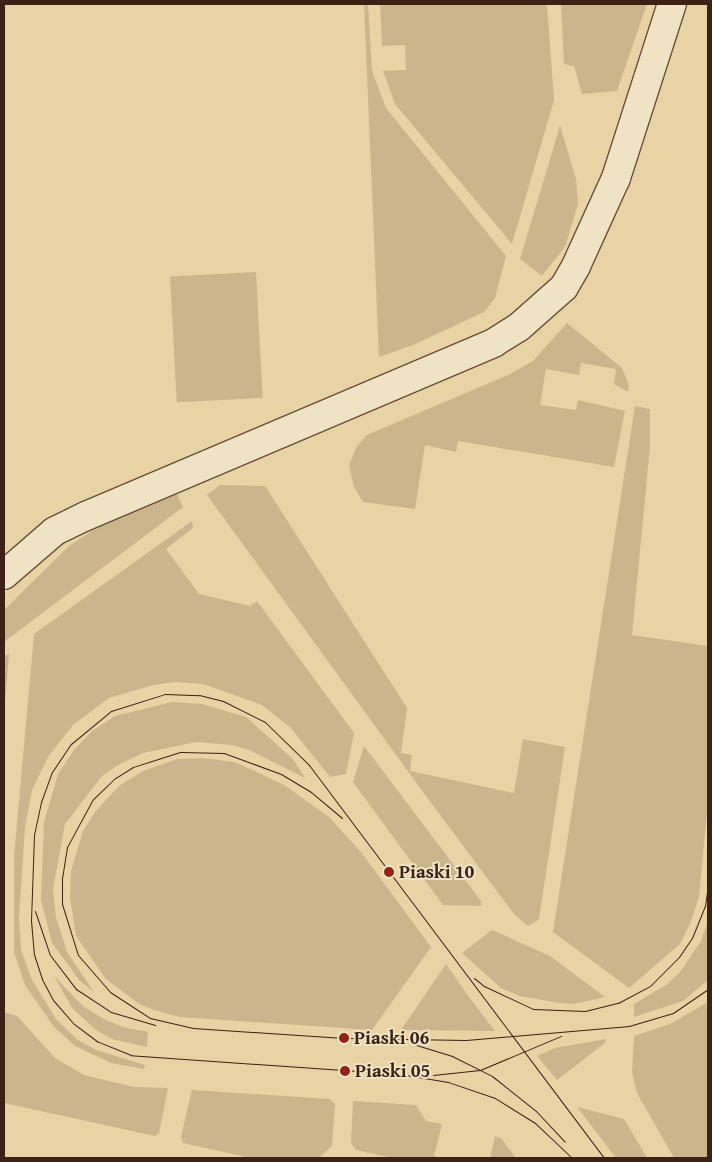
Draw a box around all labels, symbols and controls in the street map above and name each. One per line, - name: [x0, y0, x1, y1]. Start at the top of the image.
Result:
- place label: Piaski 10: [399, 861, 474, 883]
- marker: Piaski 10: [383, 866, 395, 878]
- place label: Piaski 06: [354, 1027, 429, 1049]
- marker: Piaski 06: [338, 1032, 350, 1044]
- place label: Piaski 05: [355, 1060, 430, 1082]
- marker: Piaski 05: [339, 1065, 351, 1077]

